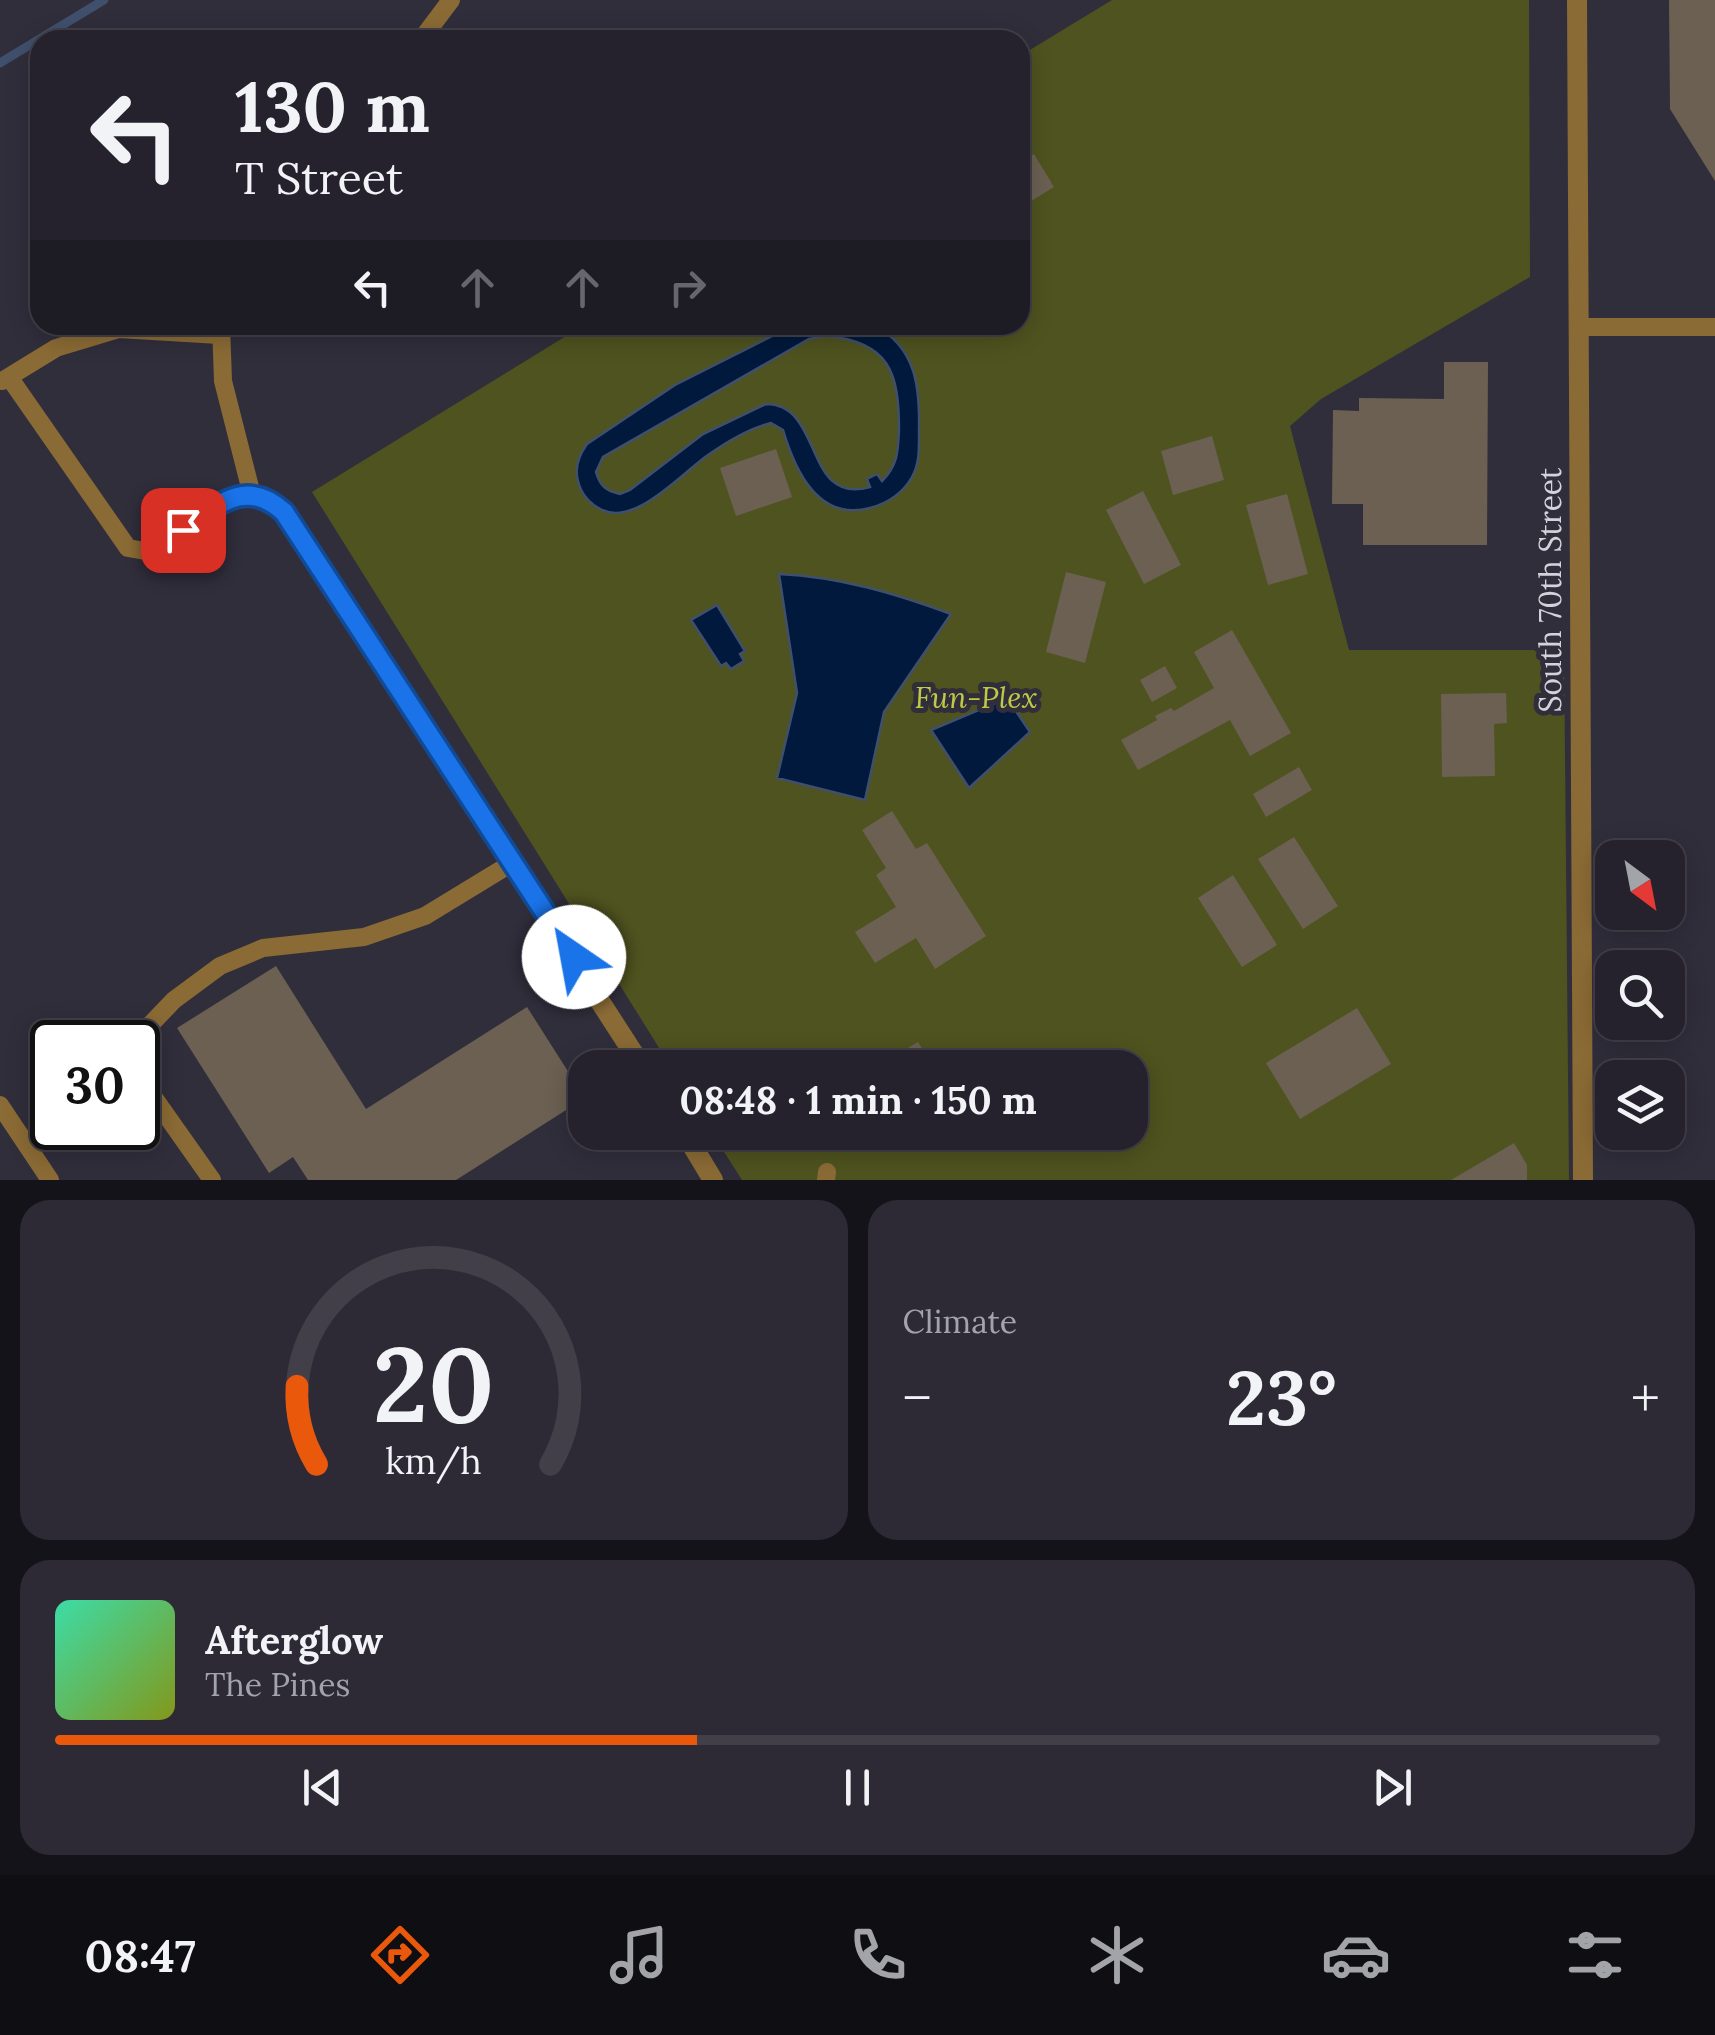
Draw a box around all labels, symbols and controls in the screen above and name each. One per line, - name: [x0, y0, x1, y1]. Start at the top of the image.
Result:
- text: 130 m: [235, 62, 430, 151]
- icon: left: [70, 70, 200, 200]
- text: T Street: [235, 149, 403, 206]
- icon: left: [345, 260, 400, 315]
- icon: ahead: [450, 260, 505, 315]
- icon: ahead: [555, 260, 610, 315]
- icon: right: [660, 260, 715, 315]
- street label: South 70th Street: [1531, 467, 1569, 712]
- pin: [141, 488, 226, 573]
- icon: arrive: [156, 503, 211, 558]
- park label: Fun-Plex: [914, 678, 1038, 716]
- north arrow: [1595, 840, 1685, 930]
- map controls: [1595, 840, 1685, 1150]
- position arrow: [522, 905, 626, 1009]
- button: search: [1595, 950, 1685, 1040]
- speed limit sign: 30: [30, 1020, 160, 1150]
- button: layers: [1595, 1060, 1685, 1150]
- text: 08:48 · 1 min · 150 m: [679, 1076, 1037, 1124]
- text: Climate: [903, 1301, 1017, 1342]
- text: 20: [373, 1317, 495, 1450]
- text: 23°: [1226, 1350, 1337, 1446]
- text: −: [903, 1363, 932, 1433]
- text: +: [1631, 1363, 1660, 1433]
- text: km/h: [385, 1438, 482, 1484]
- text: Afterglow: [205, 1616, 383, 1664]
- text: The Pines: [205, 1664, 350, 1705]
- icon: previous: [295, 1760, 350, 1815]
- icon: pause: [830, 1760, 885, 1815]
- icon: next: [1365, 1760, 1420, 1815]
- icon: directions: [365, 1920, 435, 1990]
- icon: music: [604, 1920, 674, 1990]
- icon: phone: [843, 1920, 913, 1990]
- icon: climate: [1082, 1920, 1152, 1990]
- icon: car: [1321, 1920, 1391, 1990]
- icon: filters: [1560, 1920, 1630, 1990]
- text: 08:47: [85, 1927, 196, 1984]

